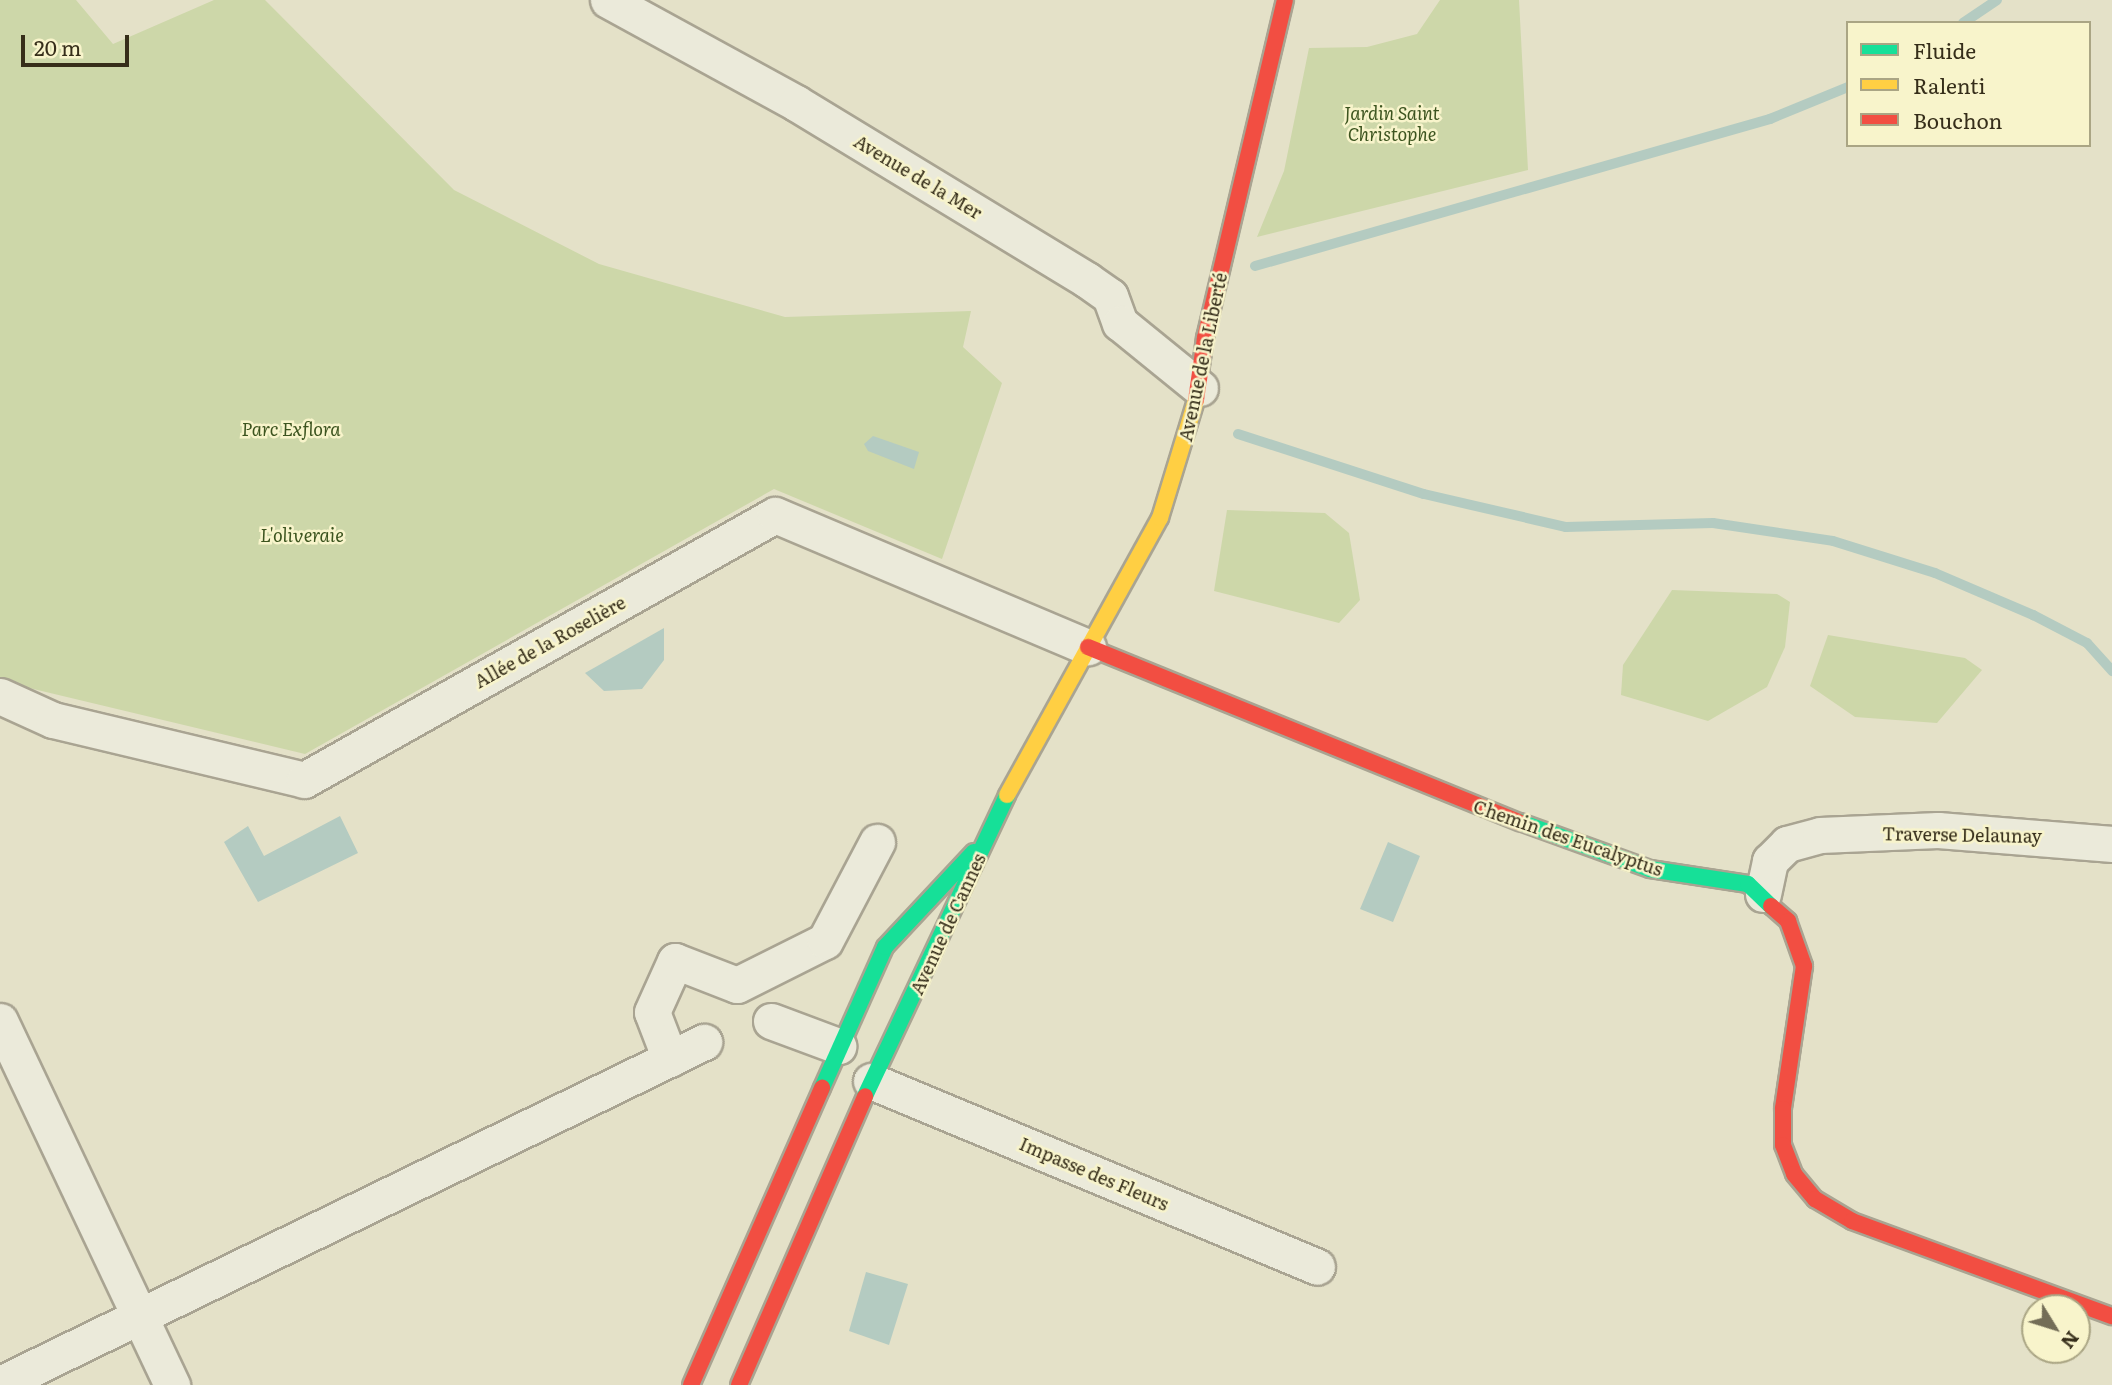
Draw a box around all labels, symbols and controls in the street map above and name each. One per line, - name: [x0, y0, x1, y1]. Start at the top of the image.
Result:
- scale bar: [24, 21, 133, 65]
- legend: [1846, 21, 2091, 147]
- text: 20 m: [34, 31, 81, 62]
- text: Fluide: [1913, 34, 1976, 65]
- text: Ralenti: [1913, 69, 1986, 100]
- park label: Jardin Saint Christophe: [1344, 103, 1440, 146]
- text: Bouchon: [1913, 104, 2002, 135]
- street label: Avenue de la Mer: [850, 130, 986, 224]
- street label: Avenue de la Liberté: [1175, 271, 1231, 443]
- park label: Parc Exflora: [241, 418, 341, 440]
- park label: L'oliveraie: [260, 524, 344, 546]
- street label: Allée de la Roselière: [471, 591, 629, 693]
- street label: Chemin des Eucalyptus: [1471, 795, 1665, 881]
- street label: Traverse Delaunay: [1882, 823, 2042, 847]
- street label: Avenue de Cannes: [906, 850, 990, 998]
- street label: Impasse des Fleurs: [1016, 1133, 1172, 1215]
- north arrow: [2021, 1294, 2091, 1364]
- text: N: [2055, 1326, 2087, 1356]

